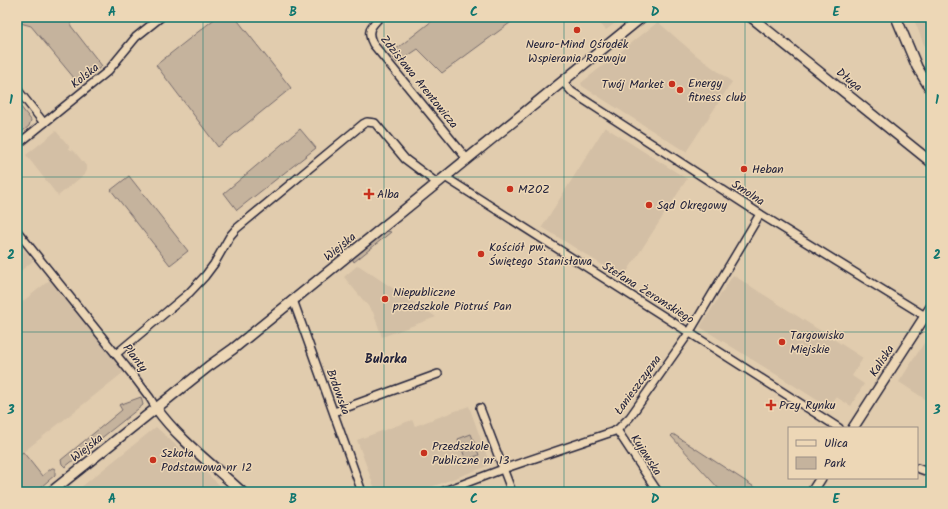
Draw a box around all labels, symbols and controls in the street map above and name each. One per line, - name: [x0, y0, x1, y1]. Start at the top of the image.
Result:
- text: A: [108, 2, 116, 23]
- text: B: [289, 2, 297, 23]
- text: C: [470, 2, 478, 23]
- text: D: [651, 2, 660, 23]
- text: E: [832, 2, 840, 23]
- marker: Neuro-Mind Ośrodek Wspierania Rozwoju: [572, 25, 582, 35]
- street label: Zdzisława Arentowicza: [375, 31, 463, 133]
- place label: Neuro-Mind Ośrodek Wspierania Rozwoju: [526, 35, 629, 68]
- street label: Kolska: [67, 58, 104, 93]
- street label: Długa: [832, 63, 867, 97]
- place label: Energy fitness club: [688, 74, 747, 107]
- place label: Twój Market: [601, 75, 664, 94]
- marker: Twój Market: [667, 79, 677, 89]
- marker: Energy fitness club: [675, 85, 685, 95]
- text: 1: [9, 90, 13, 111]
- text: 1: [935, 90, 939, 111]
- place label: Heban: [752, 160, 784, 179]
- marker: Heban: [739, 164, 749, 174]
- street label: Smolna: [728, 175, 769, 211]
- place label: MZOZ: [518, 180, 550, 199]
- marker: MZOZ: [505, 184, 515, 194]
- place label: Alba: [377, 185, 400, 204]
- marker: Alba: [364, 189, 374, 199]
- place label: Sąd Okręgowy: [657, 196, 727, 215]
- marker: Sąd Okręgowy: [644, 200, 654, 210]
- street label: Wiejska: [320, 228, 361, 266]
- place label: Kościół pw. Świętego Stanisława: [489, 238, 593, 271]
- text: 2: [7, 245, 15, 266]
- text: 2: [933, 245, 941, 266]
- marker: Kościół pw. Świętego Stanisława: [476, 249, 486, 259]
- street label: Stefana Żeromskiego: [598, 257, 698, 329]
- place label: Niepubliczne przedszkole Piotruś Pan: [392, 283, 512, 316]
- marker: Niepubliczne przedszkole Piotruś Pan: [380, 294, 390, 304]
- place label: Targowisko Miejskie: [790, 326, 844, 359]
- marker: Targowisko Miejskie: [777, 337, 787, 347]
- street label: Planty: [118, 340, 152, 377]
- street label: Kaliska: [865, 341, 900, 381]
- district label: Bularka: [365, 349, 408, 370]
- street label: Łanieszczyzna: [610, 351, 667, 419]
- street label: Brdowska: [321, 366, 355, 418]
- place label: Przy Rynku: [779, 396, 836, 415]
- text: 3: [6, 400, 15, 421]
- marker: Przy Rynku: [766, 400, 776, 410]
- text: 3: [932, 400, 941, 421]
- legend: [788, 427, 918, 479]
- street label: Wiejska: [67, 429, 108, 467]
- street label: Kujawska: [626, 431, 667, 480]
- text: Ulica: [824, 434, 848, 453]
- place label: Przedszkole Publiczne nr 13: [432, 437, 510, 470]
- place label: Szkoła Podstawowa nr 12: [161, 444, 252, 477]
- marker: Przedszkole Publiczne nr 13: [419, 448, 429, 458]
- text: Park: [824, 454, 846, 473]
- marker: Szkoła Podstawowa nr 12: [148, 455, 158, 465]
- text: A: [108, 489, 116, 509]
- text: B: [289, 489, 297, 509]
- text: C: [470, 489, 478, 509]
- text: D: [651, 489, 660, 509]
- text: E: [832, 489, 840, 509]

